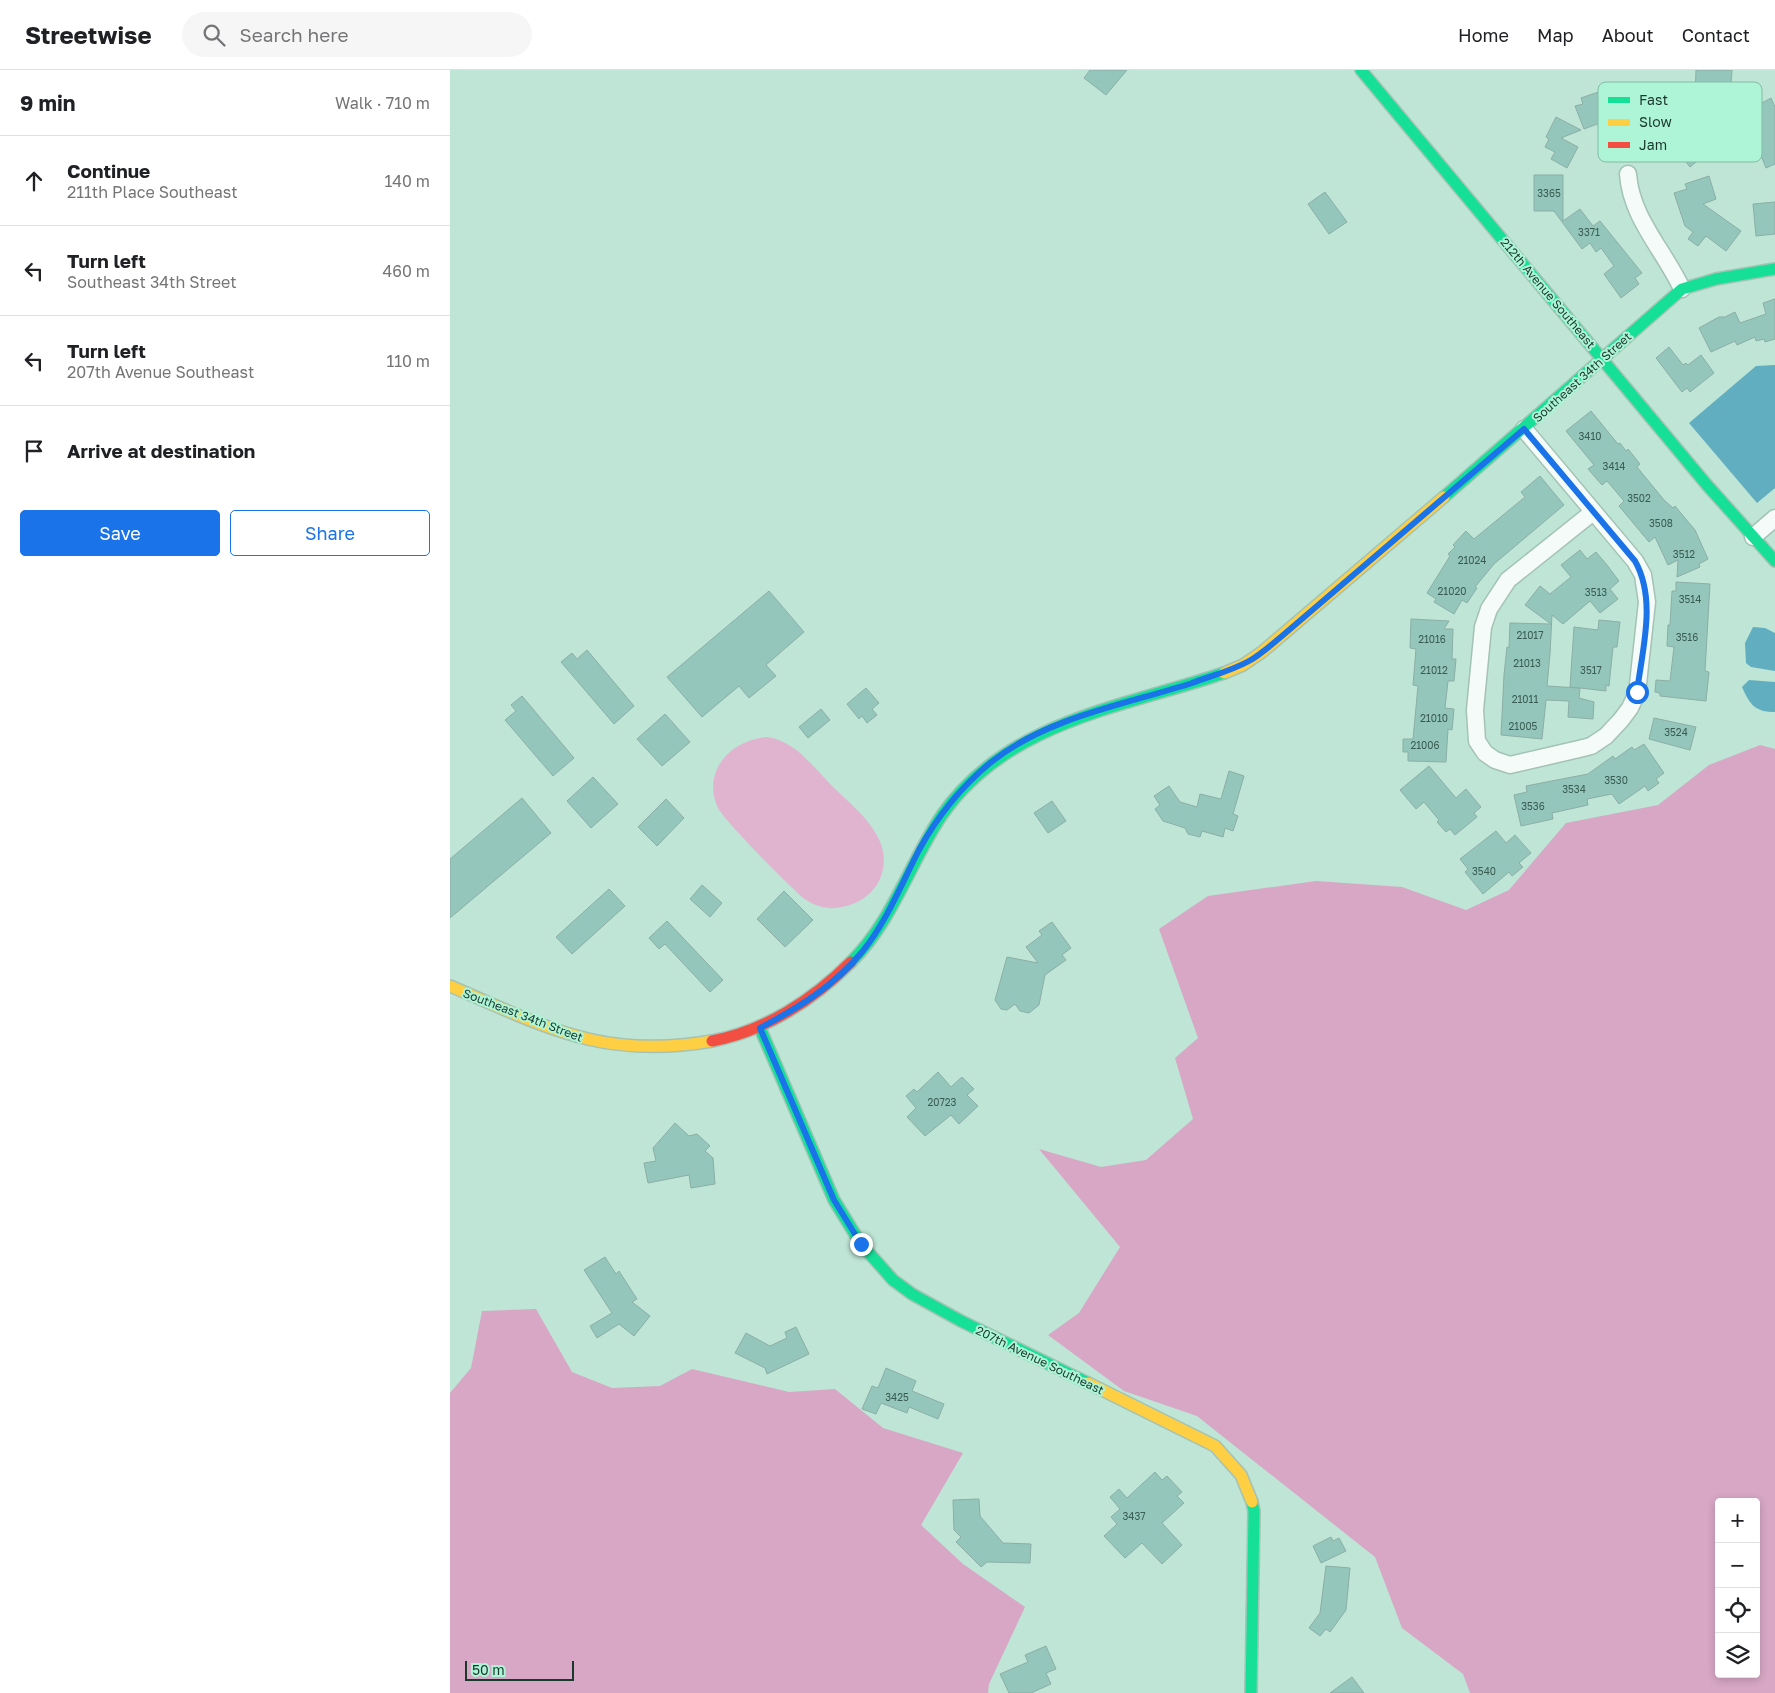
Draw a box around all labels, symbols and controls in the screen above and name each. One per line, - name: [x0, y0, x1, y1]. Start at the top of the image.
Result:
- search box: [182, 12, 532, 57]
- text: Streetwise: [25, 20, 152, 49]
- icon: search: [200, 21, 228, 49]
- text: Search here: [240, 23, 348, 46]
- text: Home: [1458, 24, 1509, 46]
- text: Map: [1537, 24, 1574, 46]
- text: About: [1602, 24, 1654, 46]
- text: Contact: [1682, 24, 1750, 46]
- legend: [1598, 82, 1762, 162]
- text: 9 min: [20, 90, 75, 116]
- text: Fast: [1639, 91, 1668, 108]
- text: Walk · 710 m: [335, 93, 430, 113]
- text: Slow: [1639, 113, 1672, 130]
- text: Jam: [1639, 136, 1667, 153]
- text: Continue: [67, 159, 150, 182]
- icon: ahead: [20, 167, 48, 195]
- text: 140 m: [384, 171, 430, 191]
- text: 211th Place Southeast: [67, 182, 238, 202]
- house number: 3365: [1537, 187, 1561, 199]
- house number: 3371: [1578, 226, 1600, 238]
- street label: 212th Avenue Southeast: [1497, 235, 1599, 351]
- text: Turn left: [67, 249, 146, 272]
- icon: left: [20, 257, 48, 285]
- text: 460 m: [382, 261, 430, 281]
- text: Southeast 34th Street: [67, 272, 237, 292]
- street label: Southeast 34th Street: [1530, 329, 1634, 425]
- text: Turn left: [67, 339, 146, 362]
- icon: left: [20, 347, 48, 375]
- text: 110 m: [386, 351, 430, 371]
- text: 207th Avenue Southeast: [67, 362, 254, 382]
- house number: 3410: [1579, 430, 1602, 442]
- icon: arrive: [20, 437, 48, 465]
- text: Arrive at destination: [67, 439, 255, 462]
- house number: 3414: [1603, 460, 1625, 472]
- house number: 3502: [1627, 492, 1651, 504]
- button: Save: [20, 510, 220, 556]
- button: Share: [230, 510, 430, 556]
- house number: 3508: [1649, 517, 1673, 529]
- house number: 3512: [1673, 548, 1695, 560]
- house number: 21024: [1458, 554, 1486, 566]
- house number: 21020: [1438, 585, 1466, 597]
- house number: 3513: [1585, 586, 1607, 598]
- house number: 3514: [1679, 593, 1701, 605]
- house number: 21017: [1517, 629, 1544, 641]
- house number: 3516: [1676, 631, 1698, 643]
- house number: 21016: [1418, 633, 1446, 645]
- house number: 21013: [1513, 657, 1541, 669]
- house number: 21012: [1420, 664, 1448, 676]
- house number: 3517: [1580, 664, 1602, 676]
- route start: [1626, 681, 1649, 704]
- house number: 21011: [1512, 693, 1538, 705]
- house number: 21010: [1420, 712, 1448, 724]
- house number: 21005: [1509, 720, 1538, 732]
- house number: 3524: [1664, 726, 1688, 738]
- house number: 21006: [1410, 739, 1440, 751]
- house number: 3530: [1604, 774, 1628, 786]
- house number: 3534: [1562, 783, 1586, 795]
- house number: 3536: [1521, 800, 1545, 812]
- house number: 3540: [1472, 865, 1496, 877]
- street label: Southeast 34th Street: [461, 985, 585, 1045]
- house number: 20723: [928, 1096, 957, 1108]
- route end: [850, 1233, 873, 1256]
- street label: 207th Avenue Southeast: [974, 1322, 1107, 1398]
- house number: 3425: [885, 1391, 909, 1403]
- map controls: [1715, 1498, 1760, 1678]
- button: +: [1715, 1498, 1760, 1543]
- house number: 3437: [1122, 1510, 1146, 1522]
- button: −: [1715, 1543, 1760, 1588]
- button: locate: [1715, 1588, 1760, 1633]
- button: layers: [1715, 1633, 1760, 1678]
- scale bar: [465, 1658, 574, 1681]
- text: 50 m: [472, 1661, 505, 1678]

